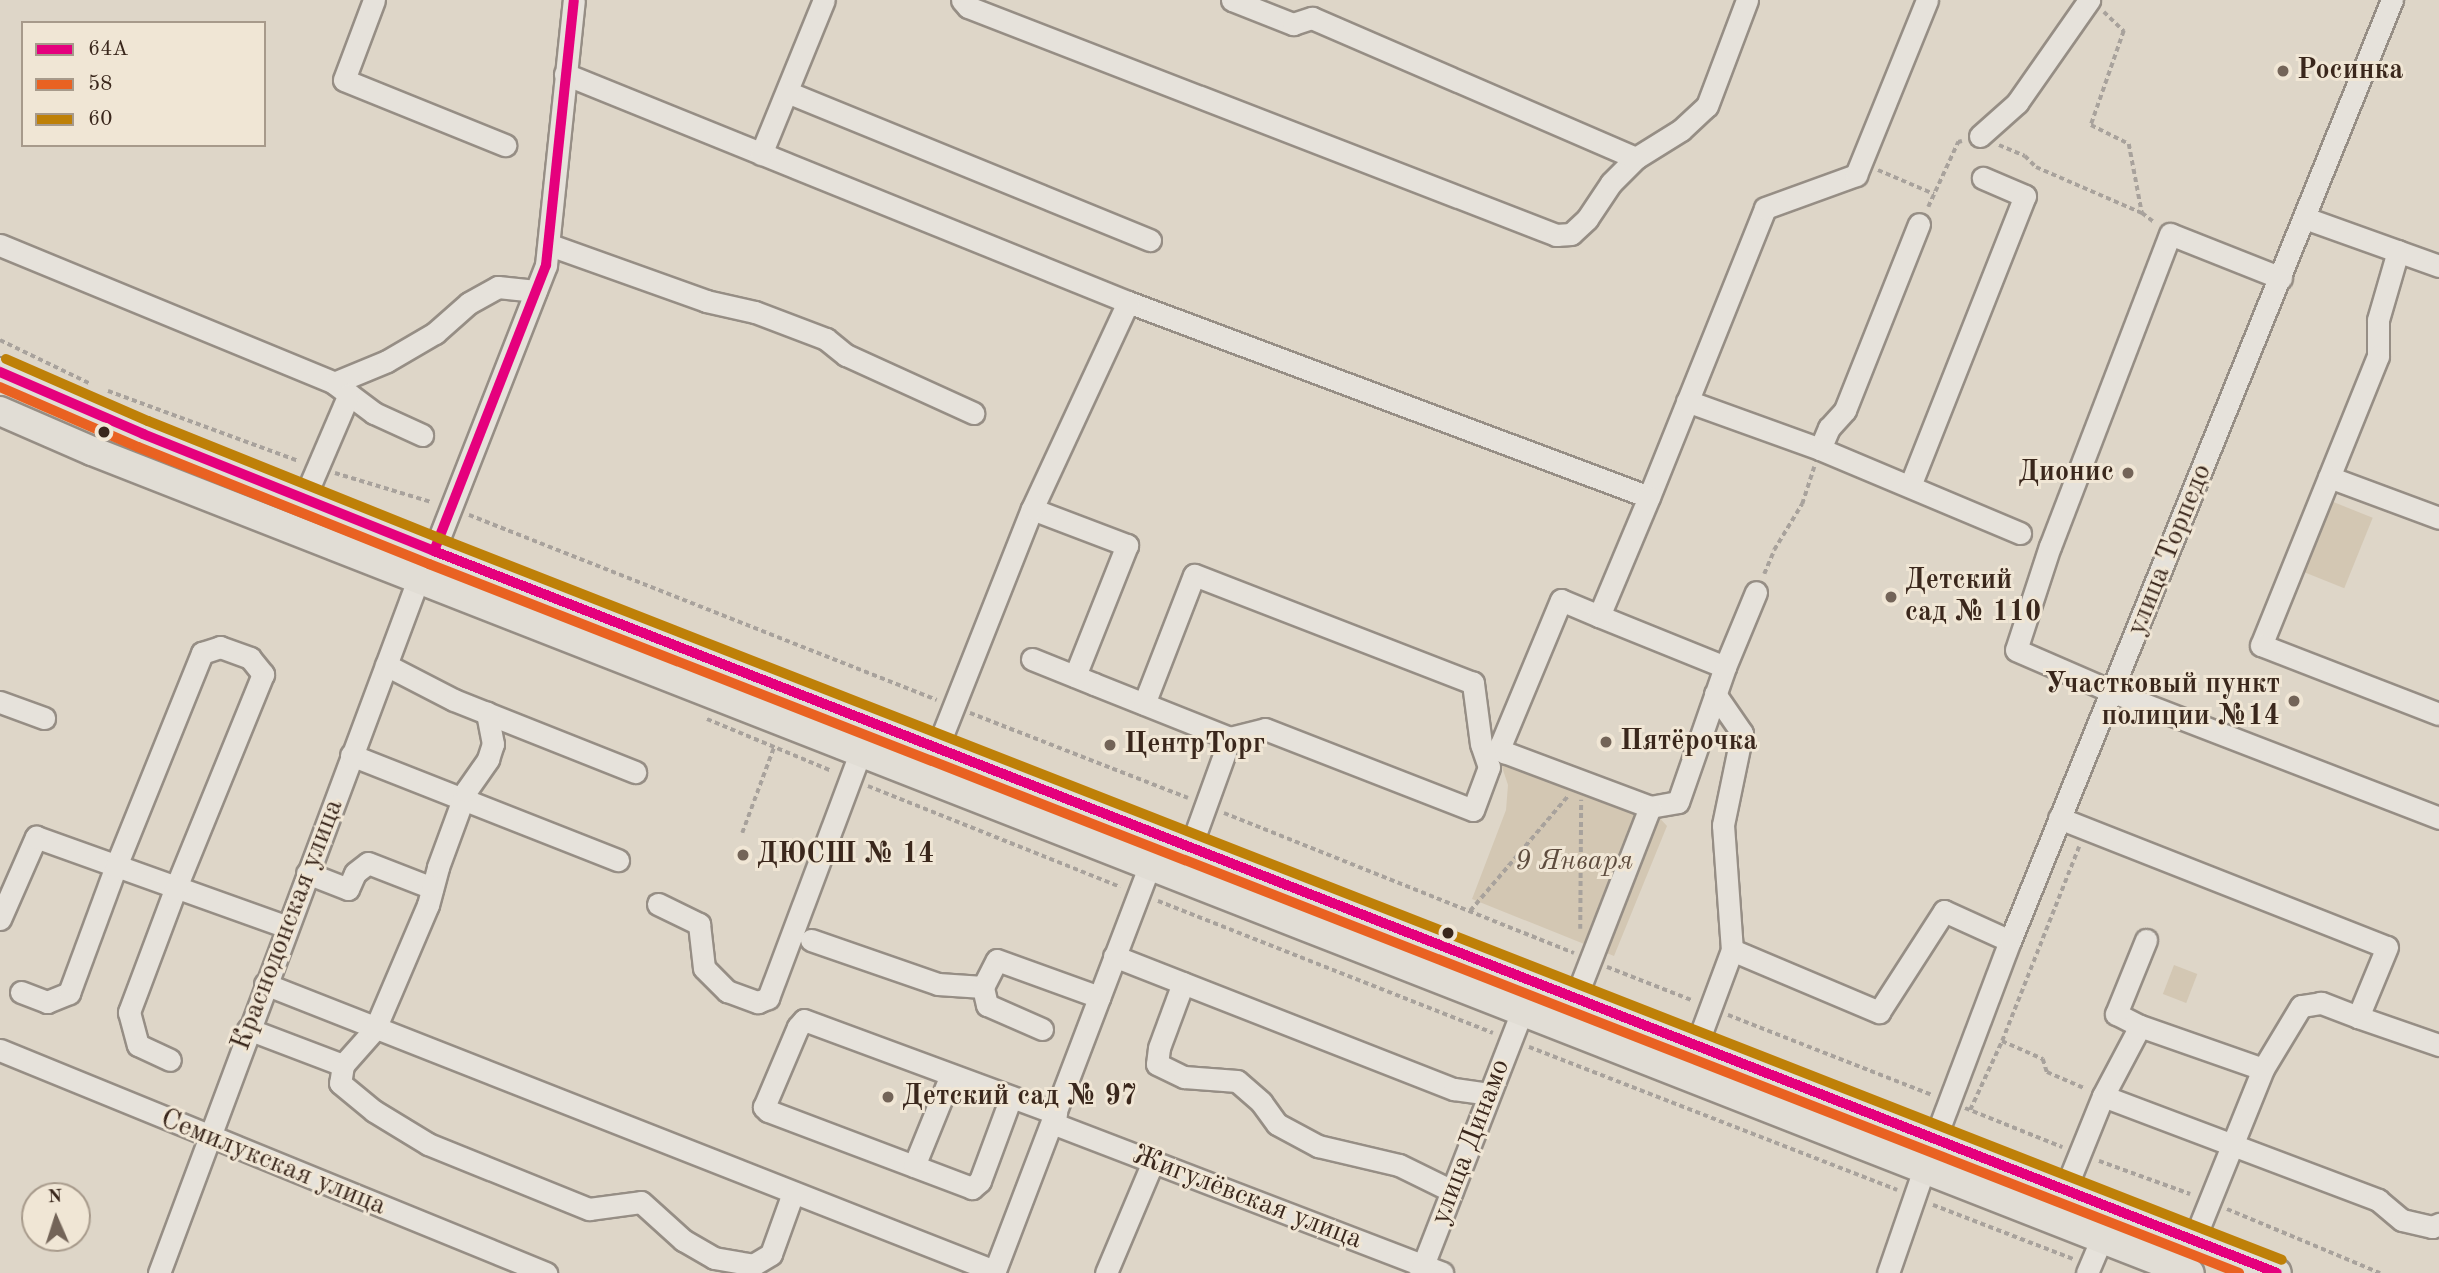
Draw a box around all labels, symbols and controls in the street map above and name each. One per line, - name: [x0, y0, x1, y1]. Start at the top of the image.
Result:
- legend: [21, 21, 266, 147]
- text: 64А: [88, 39, 128, 60]
- place label: Росинка: [2297, 54, 2403, 88]
- marker: Росинка: [2275, 63, 2291, 79]
- text: 58: [88, 74, 112, 95]
- text: 60: [88, 109, 112, 130]
- unlabelled marker: [97, 425, 111, 439]
- place label: Дионис: [2018, 456, 2114, 490]
- street label: улица Торпедо: [2120, 459, 2220, 641]
- marker: Дионис: [2120, 465, 2136, 481]
- place label: Детский сад № 110: [1905, 564, 2041, 630]
- marker: Детский сад № 110: [1883, 589, 1899, 605]
- place label: Участковый пункт полиции №14: [2045, 668, 2280, 734]
- marker: Участковый пункт полиции №14: [2286, 693, 2302, 709]
- place label: Пятёрочка: [1620, 725, 1757, 759]
- place label: ЦентрТорг: [1124, 728, 1265, 762]
- marker: Пятёрочка: [1598, 734, 1614, 750]
- marker: ЦентрТорг: [1102, 737, 1118, 753]
- street label: Краснодонская улица: [225, 795, 351, 1055]
- place label: ДЮСШ № 14: [757, 838, 935, 872]
- park label: 9 Января: [1515, 845, 1633, 879]
- marker: ДЮСШ № 14: [735, 847, 751, 863]
- unlabelled marker: [1441, 926, 1455, 940]
- street label: улица Динамо: [1424, 1055, 1518, 1229]
- place label: Детский сад № 97: [902, 1080, 1137, 1114]
- marker: Детский сад № 97: [880, 1089, 896, 1105]
- street label: Семилукская улица: [155, 1102, 391, 1224]
- street label: Жигулёвская улица: [1127, 1139, 1367, 1257]
- north arrow: [21, 1182, 91, 1252]
- text: N: [47, 1188, 63, 1207]

